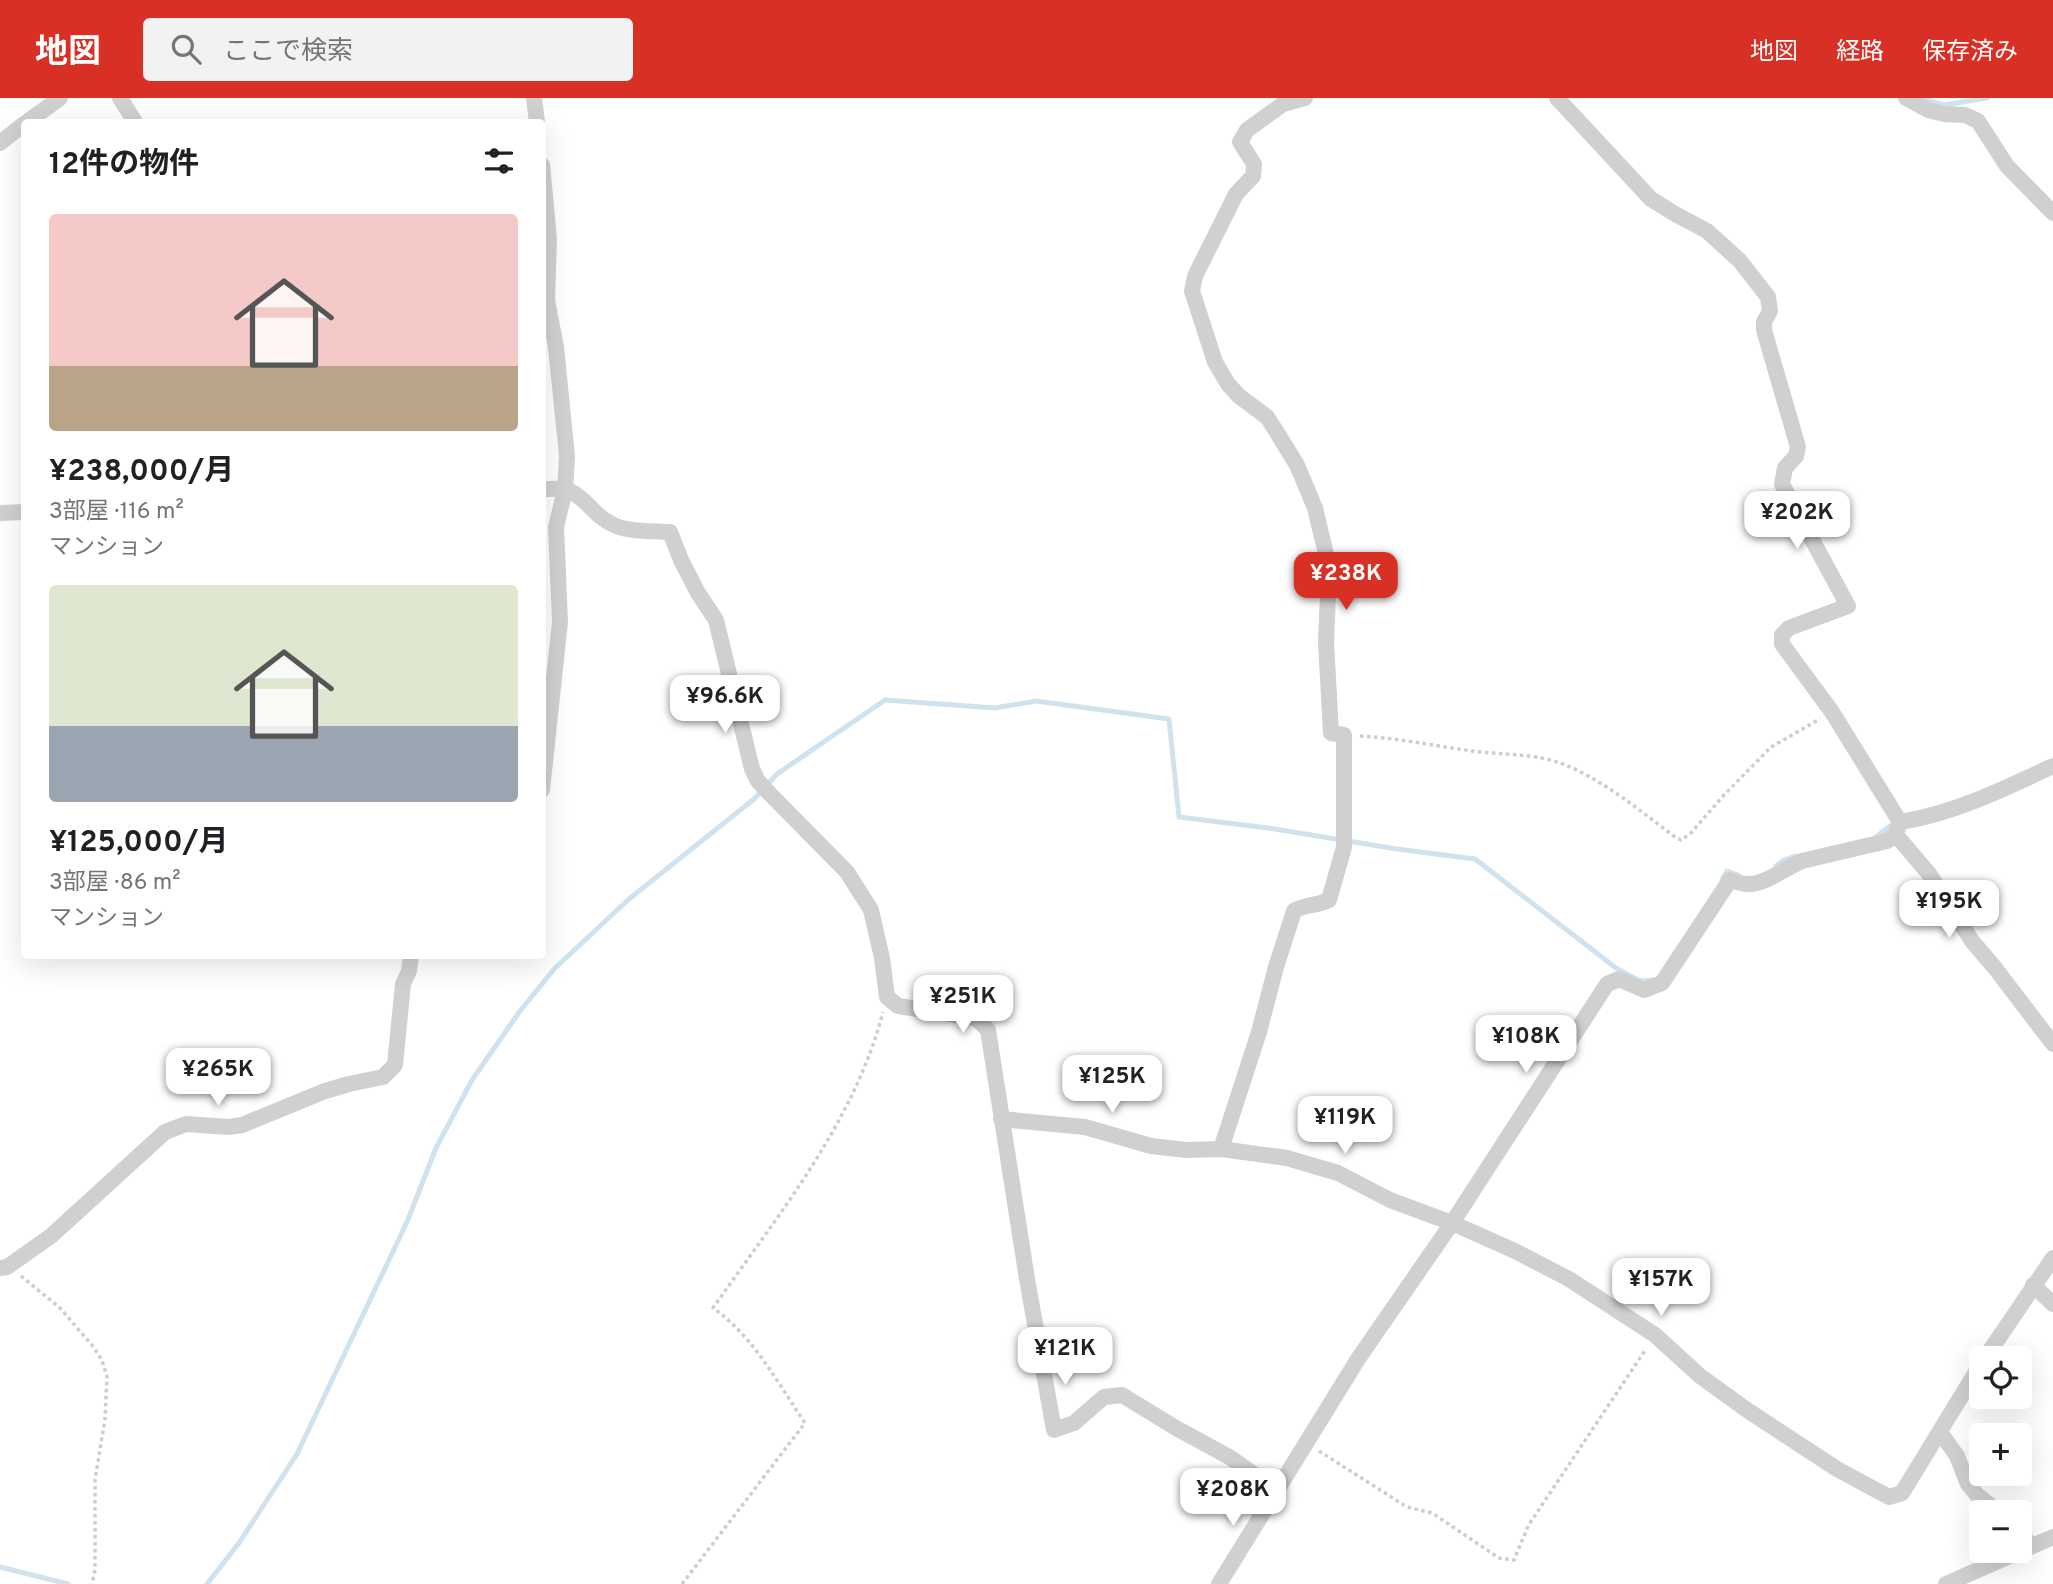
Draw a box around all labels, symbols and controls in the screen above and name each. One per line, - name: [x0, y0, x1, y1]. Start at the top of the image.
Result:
- search box: [143, 18, 633, 81]
- icon: search: [167, 30, 205, 68]
- text: 地図: [35, 33, 101, 75]
- text: ここで検索: [223, 36, 353, 69]
- text: 地図: [1750, 38, 1798, 68]
- text: 経路: [1836, 38, 1884, 68]
- text: 保存済み: [1922, 38, 2018, 68]
- icon: filters: [480, 142, 518, 180]
- text: 12件の物件: [49, 147, 199, 184]
- icon: home: [221, 260, 347, 386]
- text: ¥238,000/月: [49, 454, 234, 491]
- pin: ¥202K: [1748, 491, 1846, 551]
- text: 3部屋 · 116 m²: [49, 498, 184, 527]
- text: ¥202K: [1760, 499, 1834, 528]
- text: マンション: [49, 534, 164, 563]
- pin: ¥238K: [1297, 552, 1395, 612]
- text: ¥238K: [1310, 560, 1382, 589]
- icon: home: [221, 631, 347, 757]
- pin: ¥96.6K: [668, 676, 782, 735]
- text: ¥96.6K: [686, 683, 764, 712]
- text: ¥125,000/月: [49, 825, 228, 862]
- text: 3部屋 · 86 m²: [49, 869, 181, 898]
- pin: ¥195K: [1900, 880, 1998, 940]
- text: ¥195K: [1915, 888, 1983, 917]
- text: マンション: [49, 905, 164, 934]
- pin: ¥251K: [914, 976, 1012, 1035]
- text: ¥251K: [929, 983, 997, 1012]
- pin: ¥108K: [1477, 1016, 1575, 1075]
- text: ¥108K: [1492, 1023, 1560, 1052]
- pin: ¥265K: [169, 1048, 267, 1108]
- text: ¥265K: [182, 1056, 254, 1085]
- pin: ¥125K: [1063, 1056, 1161, 1115]
- text: ¥125K: [1078, 1063, 1146, 1092]
- pin: ¥119K: [1296, 1096, 1394, 1156]
- text: ¥119K: [1314, 1104, 1376, 1133]
- pin: ¥157K: [1612, 1258, 1710, 1318]
- text: ¥157K: [1628, 1266, 1694, 1295]
- pin: ¥121K: [1016, 1328, 1114, 1387]
- text: ¥121K: [1034, 1335, 1096, 1364]
- map controls: [1969, 1346, 2032, 1563]
- button: locate: [1969, 1346, 2032, 1409]
- button: +: [1969, 1423, 2032, 1486]
- pin: ¥208K: [1184, 1468, 1282, 1528]
- text: ¥208K: [1196, 1476, 1270, 1505]
- button: −: [1969, 1500, 2032, 1563]

